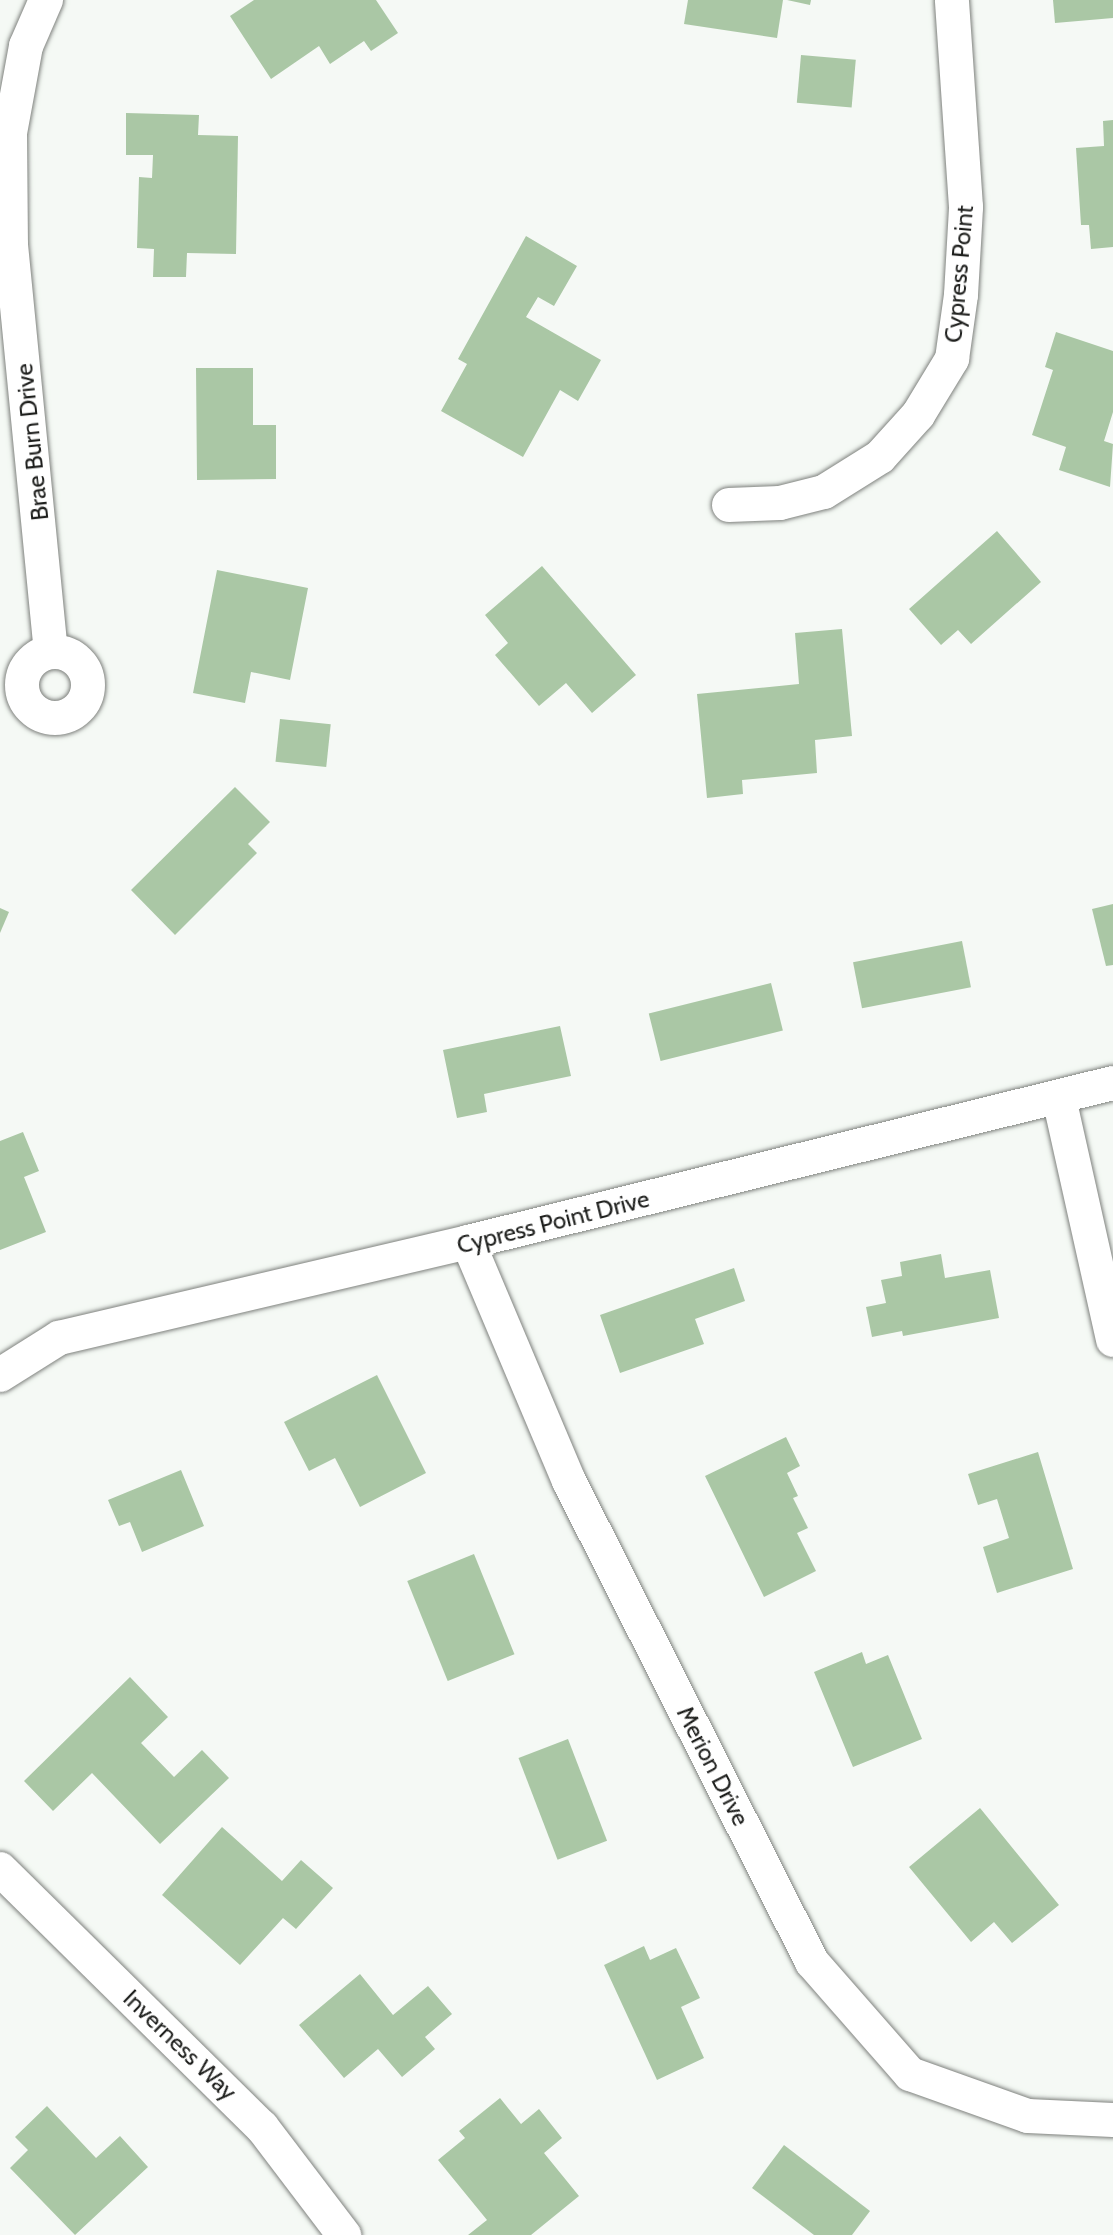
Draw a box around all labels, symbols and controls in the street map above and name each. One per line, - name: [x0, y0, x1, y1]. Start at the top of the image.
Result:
- street label: Cypress Point: [939, 204, 979, 344]
- street label: Brae Burn Drive: [9, 362, 55, 522]
- street label: Cypress Point Drive: [454, 1184, 652, 1260]
- street label: Merion Drive: [671, 1702, 755, 1830]
- street label: Inverness Way: [117, 1984, 243, 2106]

